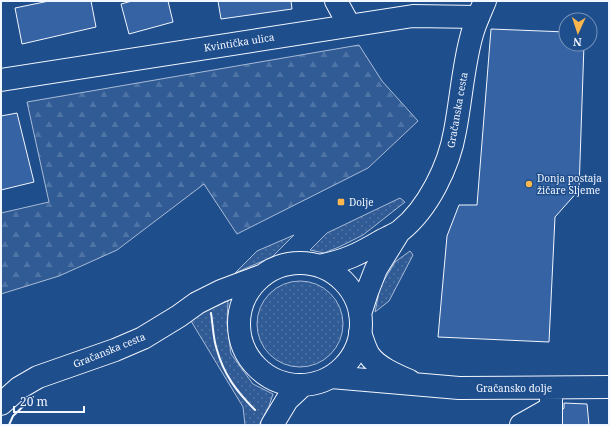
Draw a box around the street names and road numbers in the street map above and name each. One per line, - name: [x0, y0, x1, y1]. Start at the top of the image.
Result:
- street label: Kvintička ulica: [203, 29, 276, 54]
- street label: Gračanska cesta: [443, 71, 471, 149]
- street label: Gračanska cesta: [71, 329, 148, 371]
- street label: Gračansko dolje: [476, 381, 552, 395]

